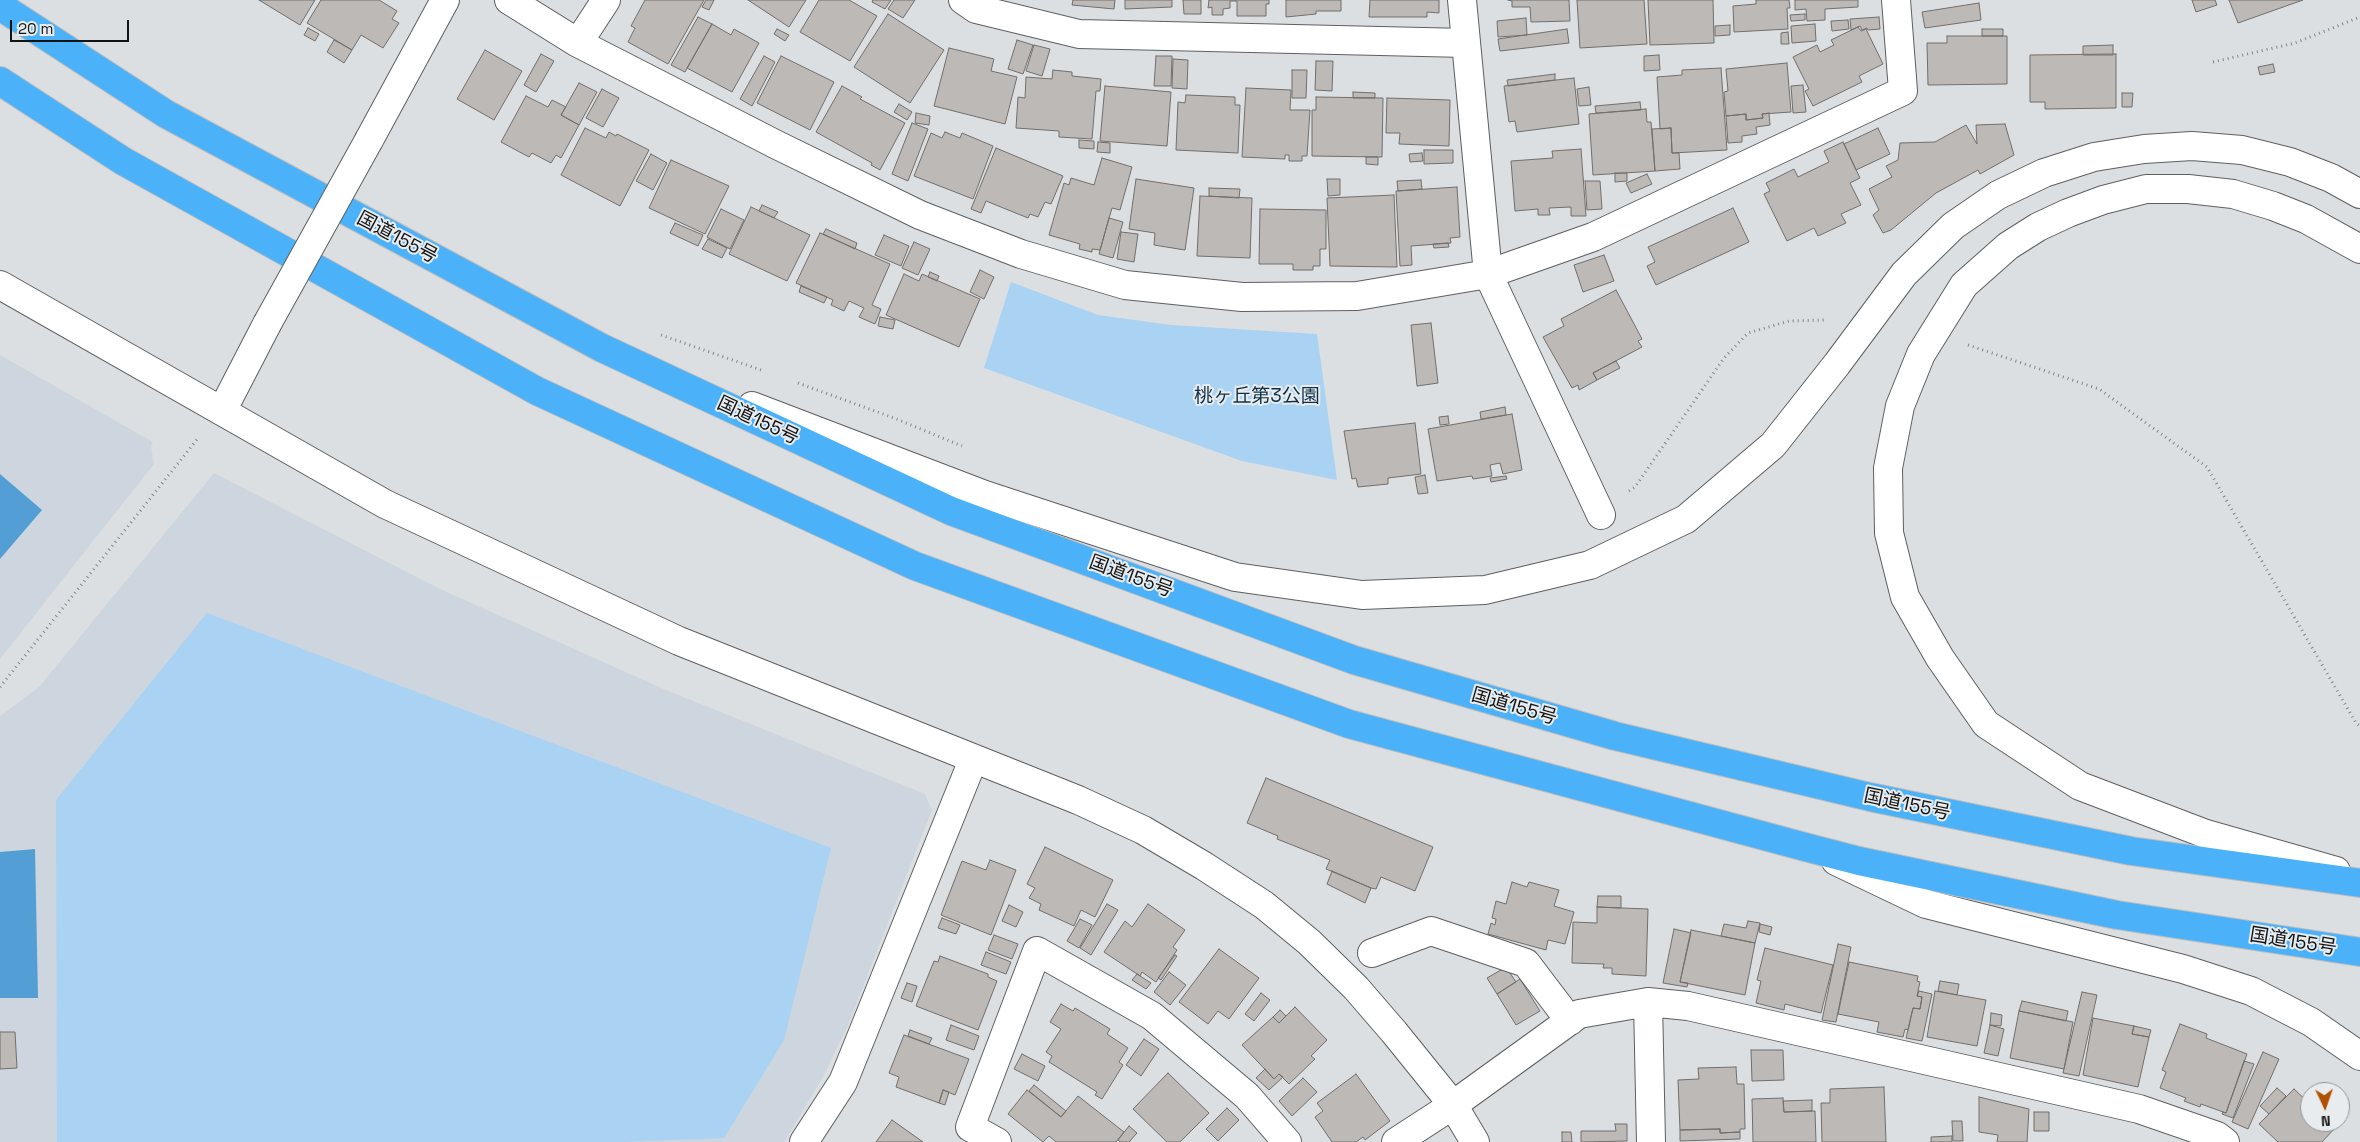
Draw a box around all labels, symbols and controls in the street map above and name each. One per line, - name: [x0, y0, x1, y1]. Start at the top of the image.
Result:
- scale bar: [12, 10, 131, 42]
- text: 20 m: [18, 19, 53, 38]
- street label: 国道155号: [353, 207, 441, 269]
- park label: 桃ヶ丘第3公園: [1194, 386, 1320, 408]
- street label: 国道155号: [713, 392, 803, 450]
- street label: 国道155号: [1086, 551, 1176, 603]
- street label: 国道155号: [1469, 684, 1559, 730]
- street label: 国道155号: [1862, 785, 1952, 825]
- street label: 国道155号: [2248, 924, 2338, 960]
- north arrow: [2300, 1082, 2350, 1132]
- text: N: [2321, 1112, 2331, 1130]

